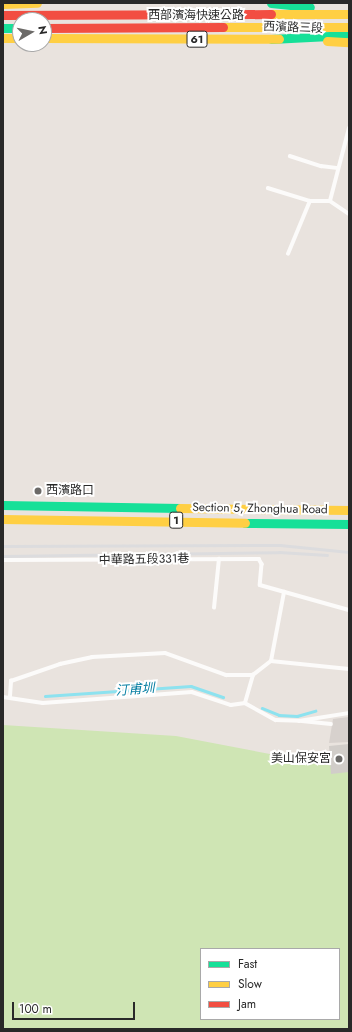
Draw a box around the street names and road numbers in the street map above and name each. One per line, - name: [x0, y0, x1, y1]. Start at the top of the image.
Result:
- street label: 西部濱海快速公路: [148, 9, 244, 23]
- street label: 西濱路三段: [263, 20, 323, 36]
- road number: 61: [186, 30, 208, 48]
- street label: Section 5, Zhonghua Road: [192, 501, 328, 517]
- road number: 1: [169, 511, 183, 529]
- street label: 中華路五段331巷: [99, 552, 189, 568]

